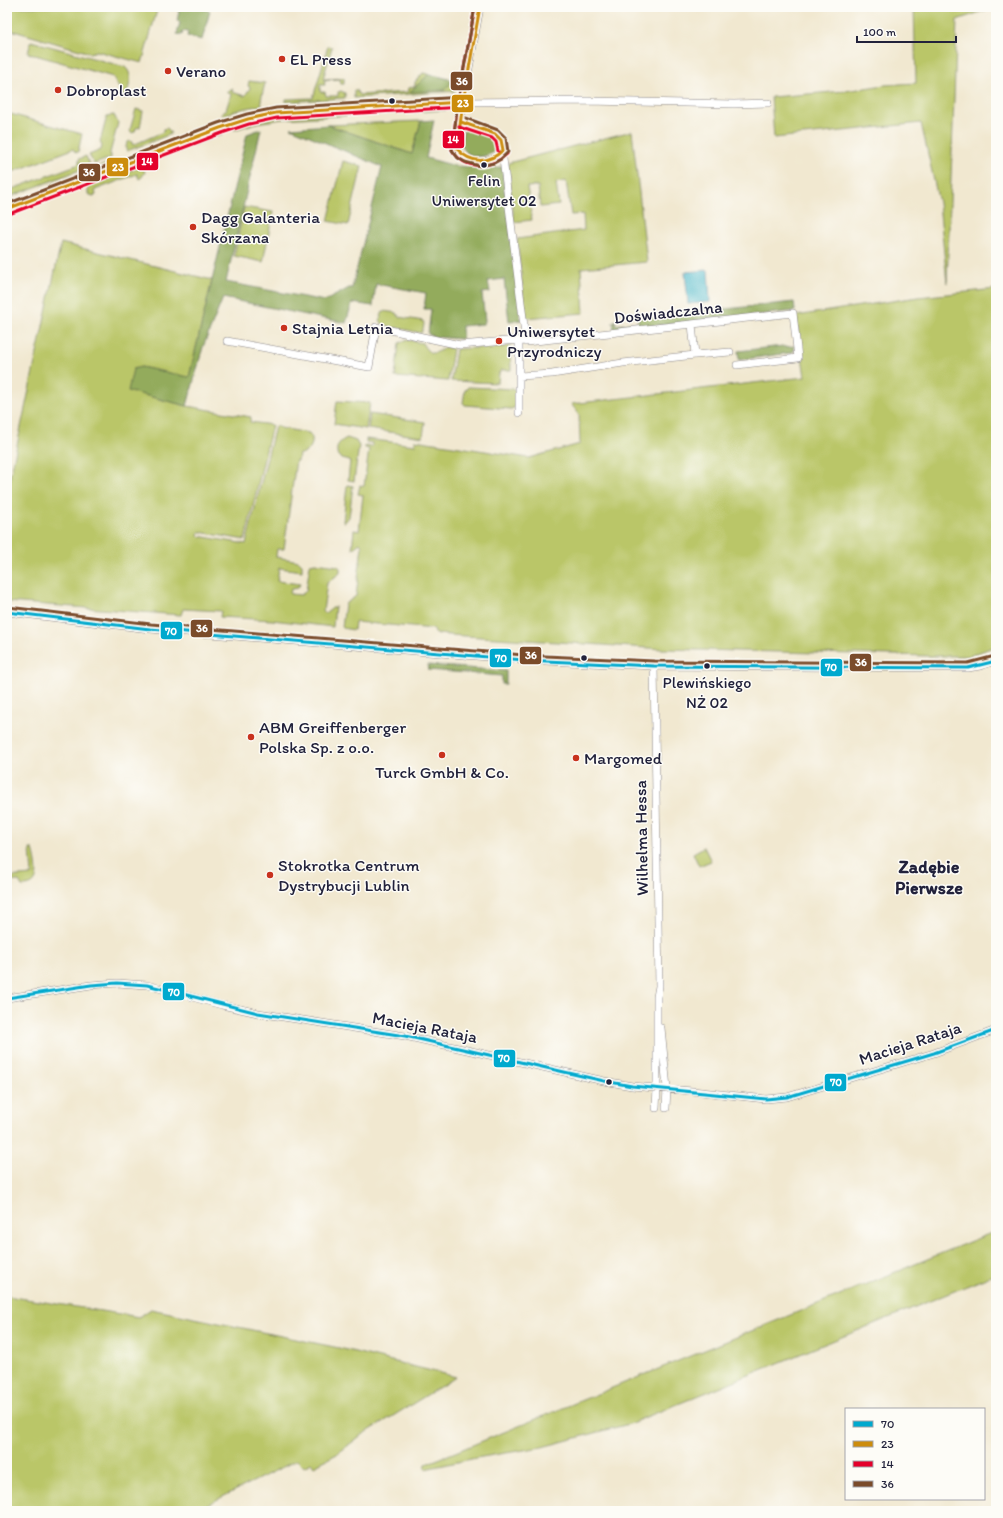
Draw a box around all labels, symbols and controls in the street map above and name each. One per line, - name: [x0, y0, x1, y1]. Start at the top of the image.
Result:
- scale bar: [857, 18, 956, 44]
- text: 100 m: [863, 25, 896, 39]
- place label: EL Press: [290, 49, 352, 69]
- marker: EL Press: [277, 54, 287, 64]
- place label: Verano: [176, 61, 226, 81]
- marker: Verano: [163, 66, 173, 76]
- line badge: 36: [450, 71, 473, 91]
- text: 36: [456, 75, 468, 88]
- place label: Dobroplast: [66, 80, 146, 100]
- marker: Dobroplast: [53, 85, 63, 95]
- line badge: 23: [451, 94, 474, 113]
- unlabelled marker: [387, 96, 397, 106]
- text: 23: [457, 97, 469, 110]
- line badge: 14: [442, 130, 465, 149]
- text: 14: [447, 133, 459, 146]
- line badge: 14: [136, 152, 159, 171]
- text: 14: [141, 155, 153, 168]
- line badge: 23: [106, 157, 129, 177]
- marker: Felin Uniwersytet 02: [479, 160, 489, 170]
- text: 23: [112, 161, 124, 174]
- line badge: 36: [78, 163, 101, 182]
- text: 36: [83, 166, 95, 179]
- place label: Felin Uniwersytet 02: [432, 171, 537, 210]
- place label: Dagg Galanteria Skórzana: [201, 207, 320, 247]
- marker: Dagg Galanteria Skórzana: [188, 222, 198, 232]
- street label: Doświadczalna: [613, 296, 723, 328]
- place label: Stajnia Letnia: [292, 318, 393, 338]
- place label: Uniwersytet Przyrodniczy: [507, 321, 602, 361]
- marker: Stajnia Letnia: [279, 323, 289, 333]
- marker: Uniwersytet Przyrodniczy: [494, 336, 504, 346]
- line badge: 36: [190, 619, 213, 638]
- line badge: 70: [160, 621, 183, 640]
- text: 36: [196, 622, 208, 635]
- text: 70: [164, 625, 177, 638]
- line badge: 36: [519, 646, 542, 665]
- line badge: 70: [489, 648, 512, 668]
- text: 36: [525, 649, 537, 662]
- text: 70: [494, 652, 507, 665]
- unlabelled marker: [579, 653, 589, 663]
- line badge: 36: [849, 653, 872, 672]
- text: 36: [855, 656, 867, 669]
- line badge: 70: [820, 658, 843, 677]
- marker: Plewińskiego NŻ 02: [702, 661, 712, 671]
- text: 70: [824, 661, 837, 674]
- place label: Plewińskiego NŻ 02: [663, 673, 751, 712]
- place label: ABM Greiffenberger Polska Sp. z o.o.: [259, 717, 406, 757]
- marker: ABM Greiffenberger Polska Sp. z o.o.: [246, 732, 256, 742]
- place label: Margomed: [584, 748, 663, 768]
- marker: Turck GmbH & Co.: [437, 750, 447, 760]
- marker: Margomed: [571, 753, 581, 763]
- place label: Turck GmbH & Co.: [375, 762, 509, 782]
- street label: Wilhelma Hessa: [630, 780, 652, 896]
- place label: Stokrotka Centrum Dystrybucji Lublin: [278, 855, 420, 895]
- district label: Zadębie Pierwsze: [895, 856, 963, 899]
- marker: Stokrotka Centrum Dystrybucji Lublin: [265, 870, 275, 880]
- line badge: 70: [162, 982, 185, 1001]
- text: 70: [167, 986, 180, 999]
- street label: Macieja Rataja: [371, 1007, 479, 1047]
- street label: Macieja Rataja: [856, 1017, 964, 1069]
- line badge: 70: [493, 1049, 516, 1068]
- text: 70: [497, 1052, 510, 1065]
- line badge: 70: [824, 1073, 847, 1092]
- text: 70: [829, 1076, 842, 1089]
- unlabelled marker: [604, 1077, 614, 1087]
- legend: [845, 1408, 985, 1500]
- text: 70: [881, 1417, 894, 1431]
- text: 23: [881, 1437, 894, 1451]
- text: 14: [881, 1457, 894, 1471]
- text: 36: [881, 1477, 894, 1491]

